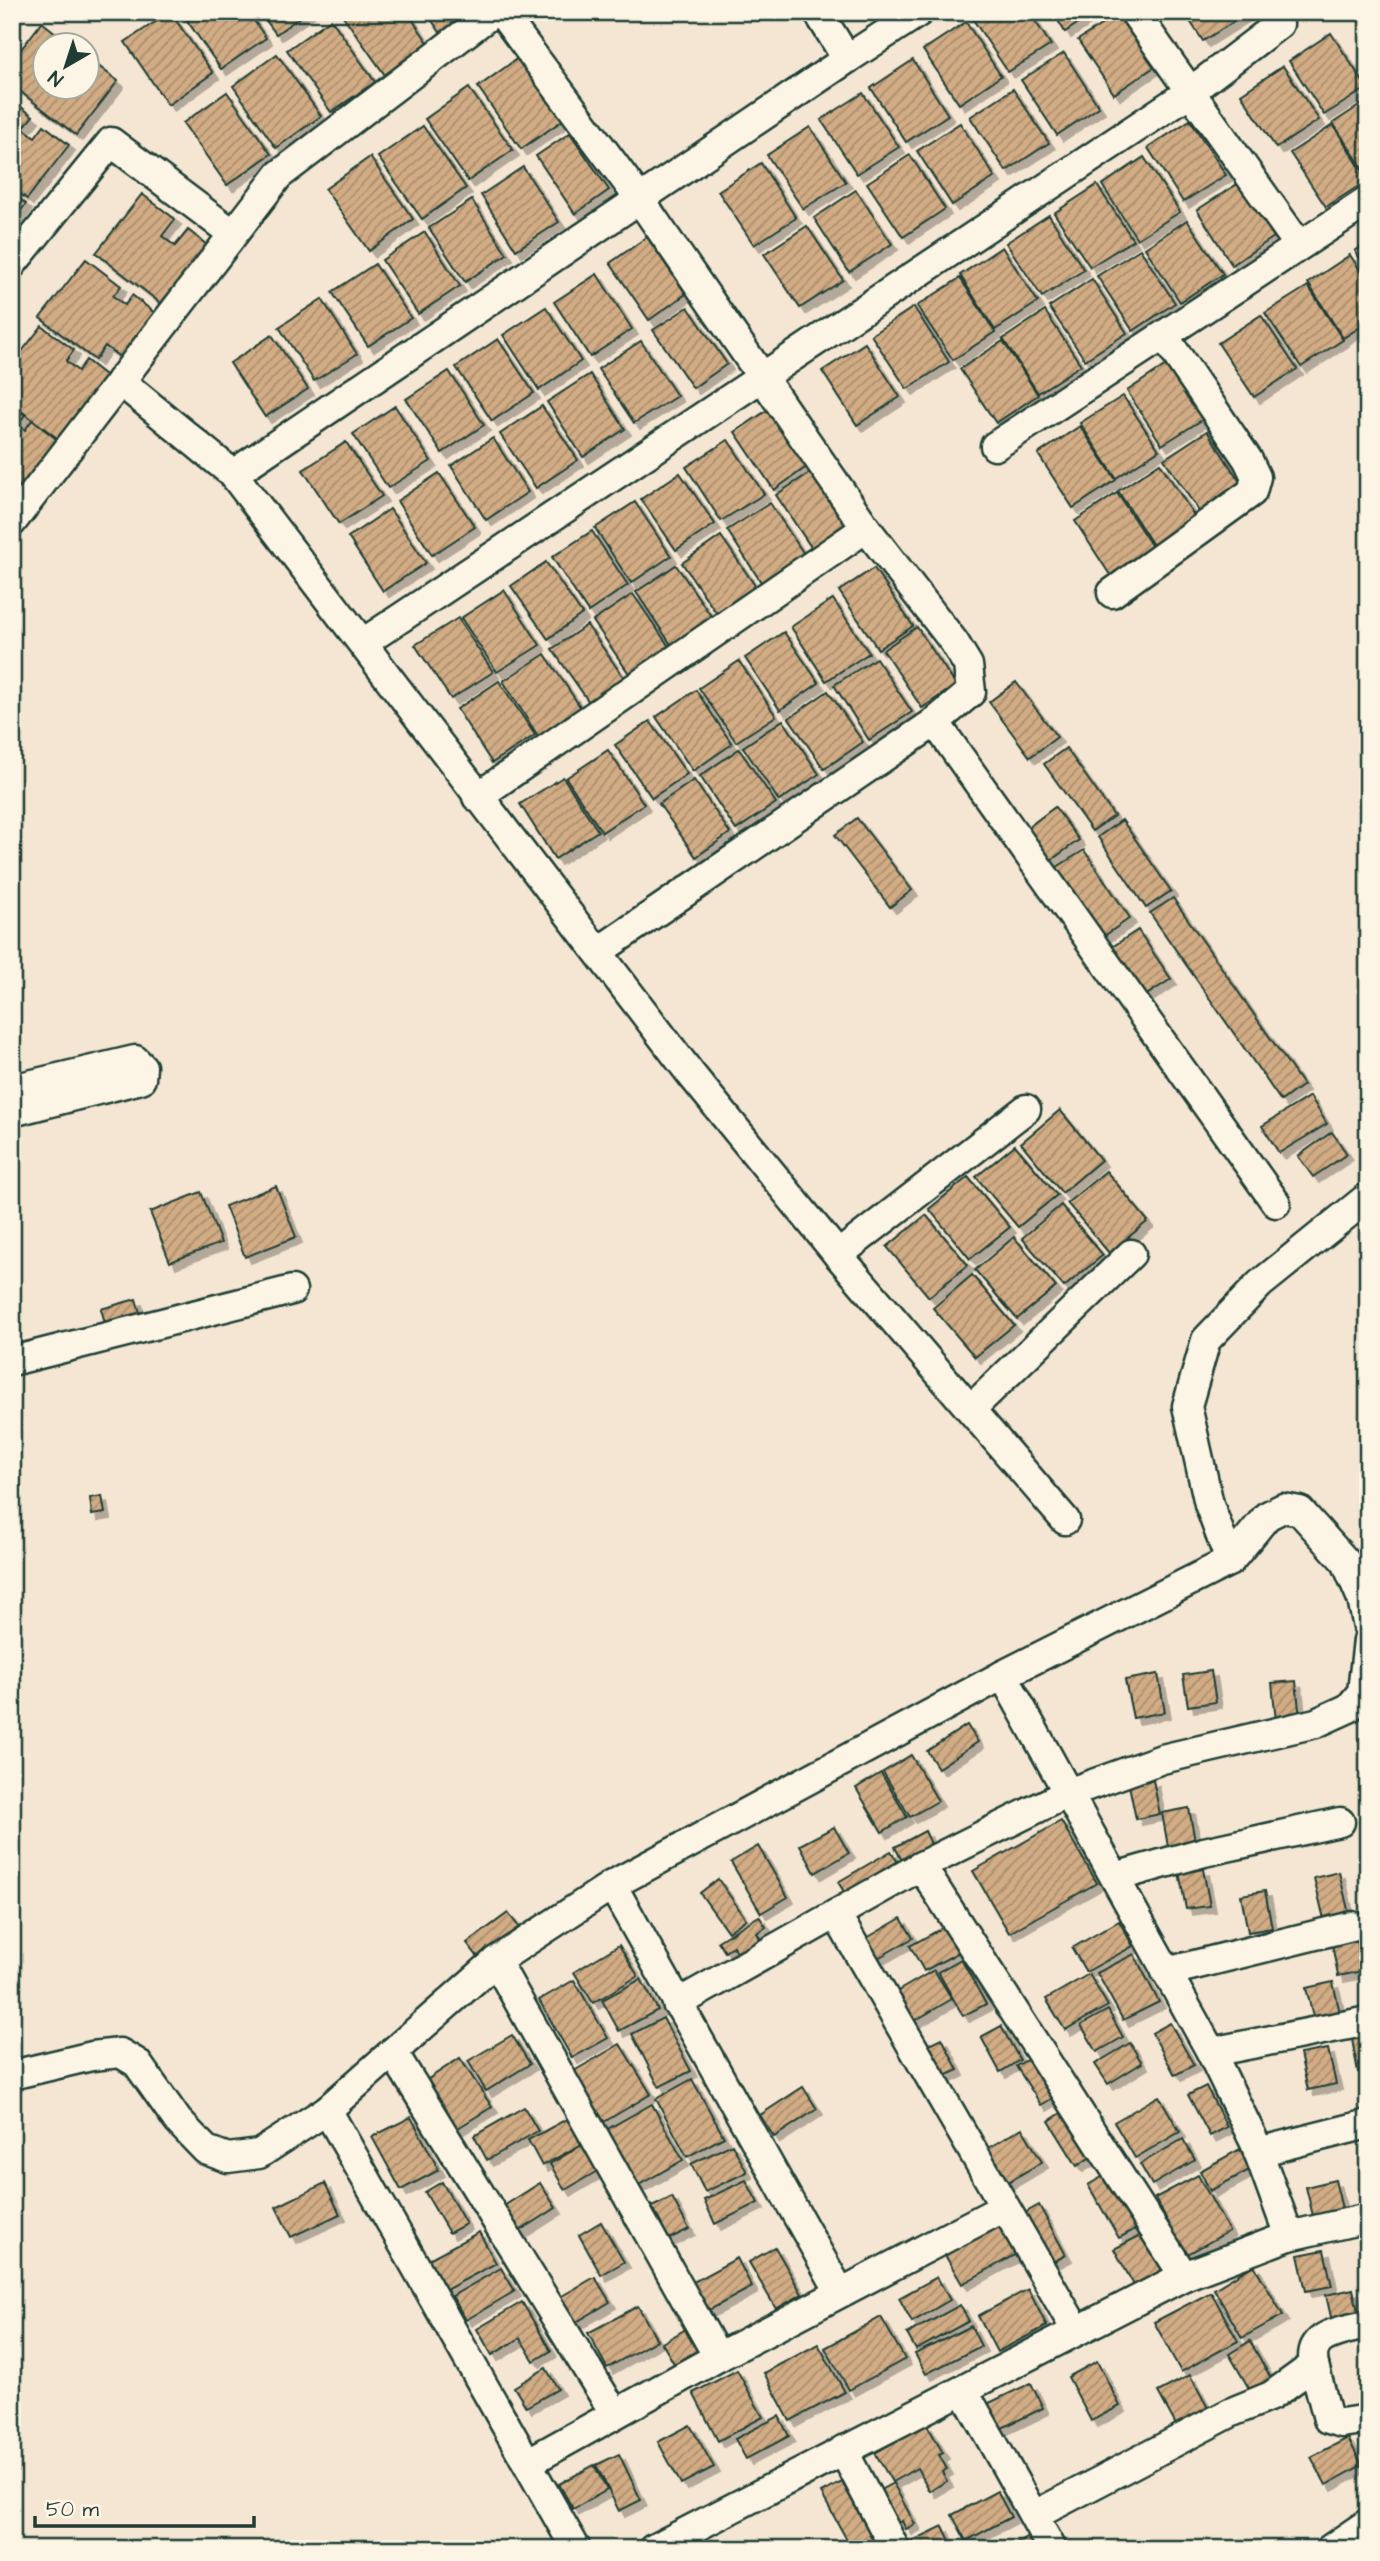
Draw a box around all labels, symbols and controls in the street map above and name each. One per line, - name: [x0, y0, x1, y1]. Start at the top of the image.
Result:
- north arrow: [32, 32, 102, 102]
- text: N: [43, 64, 69, 92]
- scale bar: [35, 2484, 254, 2528]
- text: 50 m: [46, 2495, 100, 2524]

